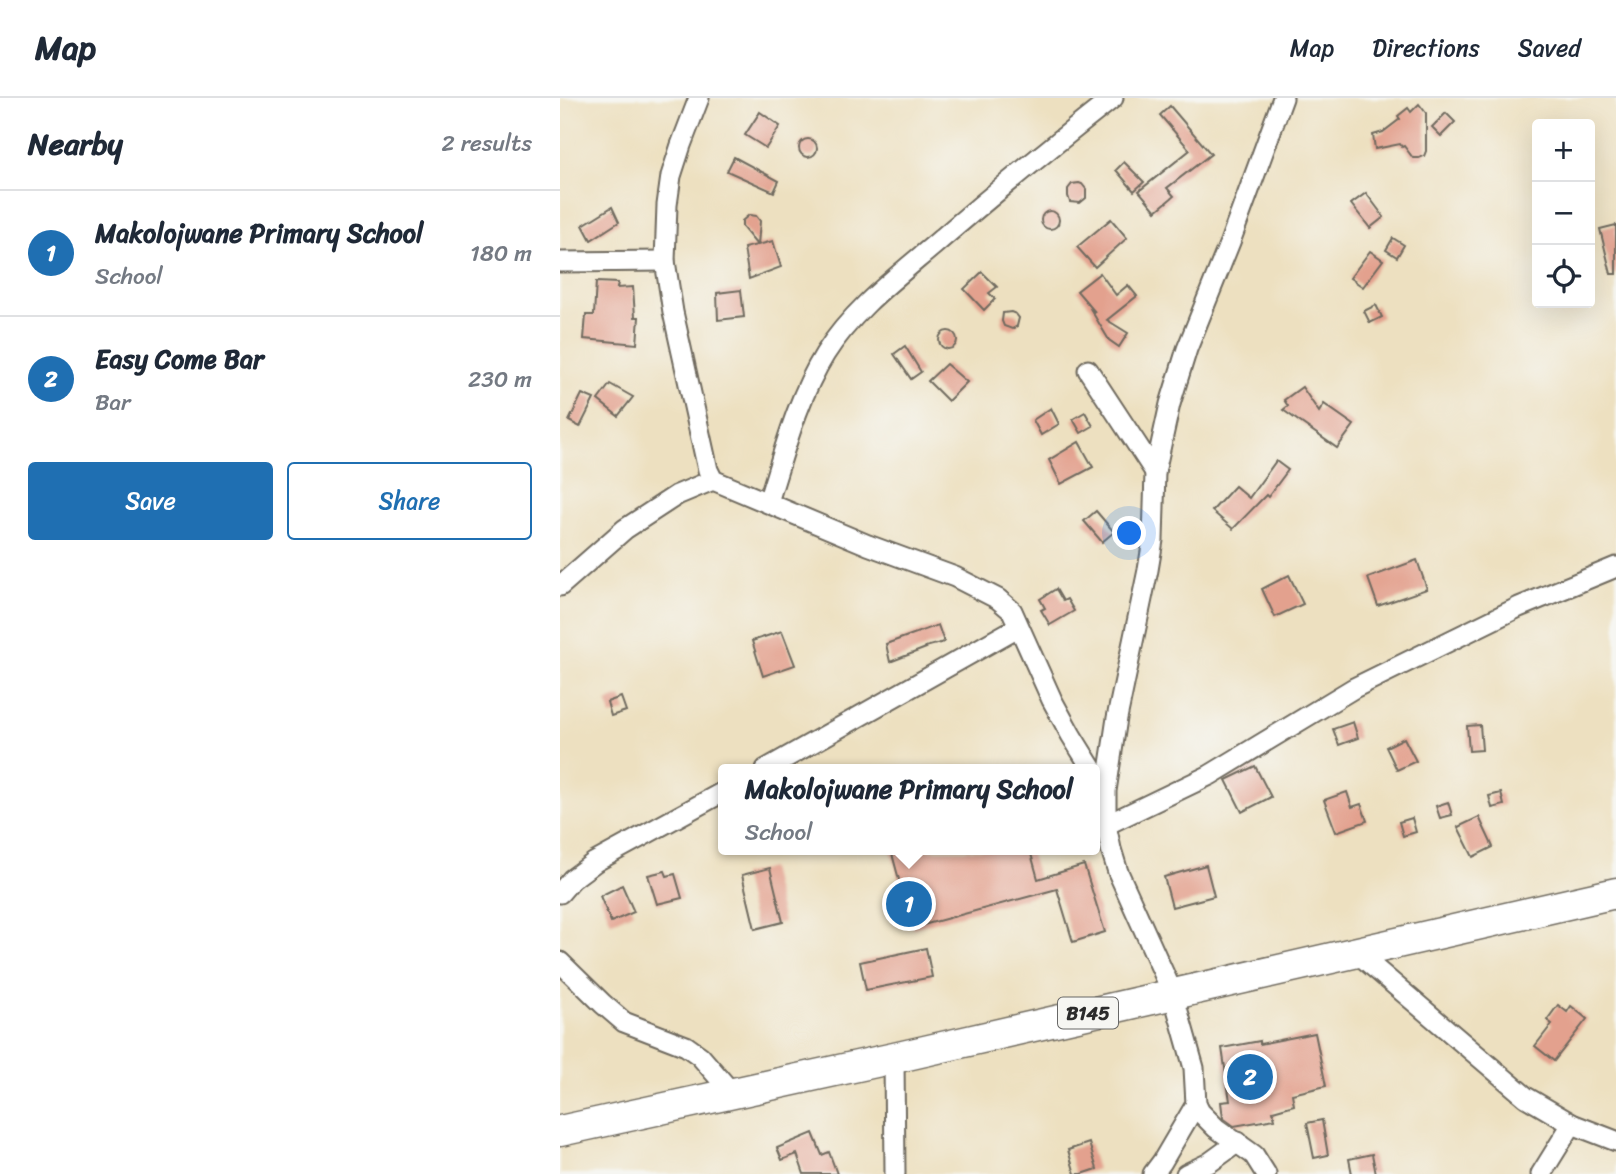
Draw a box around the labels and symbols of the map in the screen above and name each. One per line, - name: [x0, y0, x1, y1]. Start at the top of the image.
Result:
- your location: [1112, 516, 1146, 550]
- pin: 1: [886, 878, 932, 930]
- road number: B145: [1058, 998, 1118, 1029]
- pin: 2: [1227, 1051, 1273, 1103]

